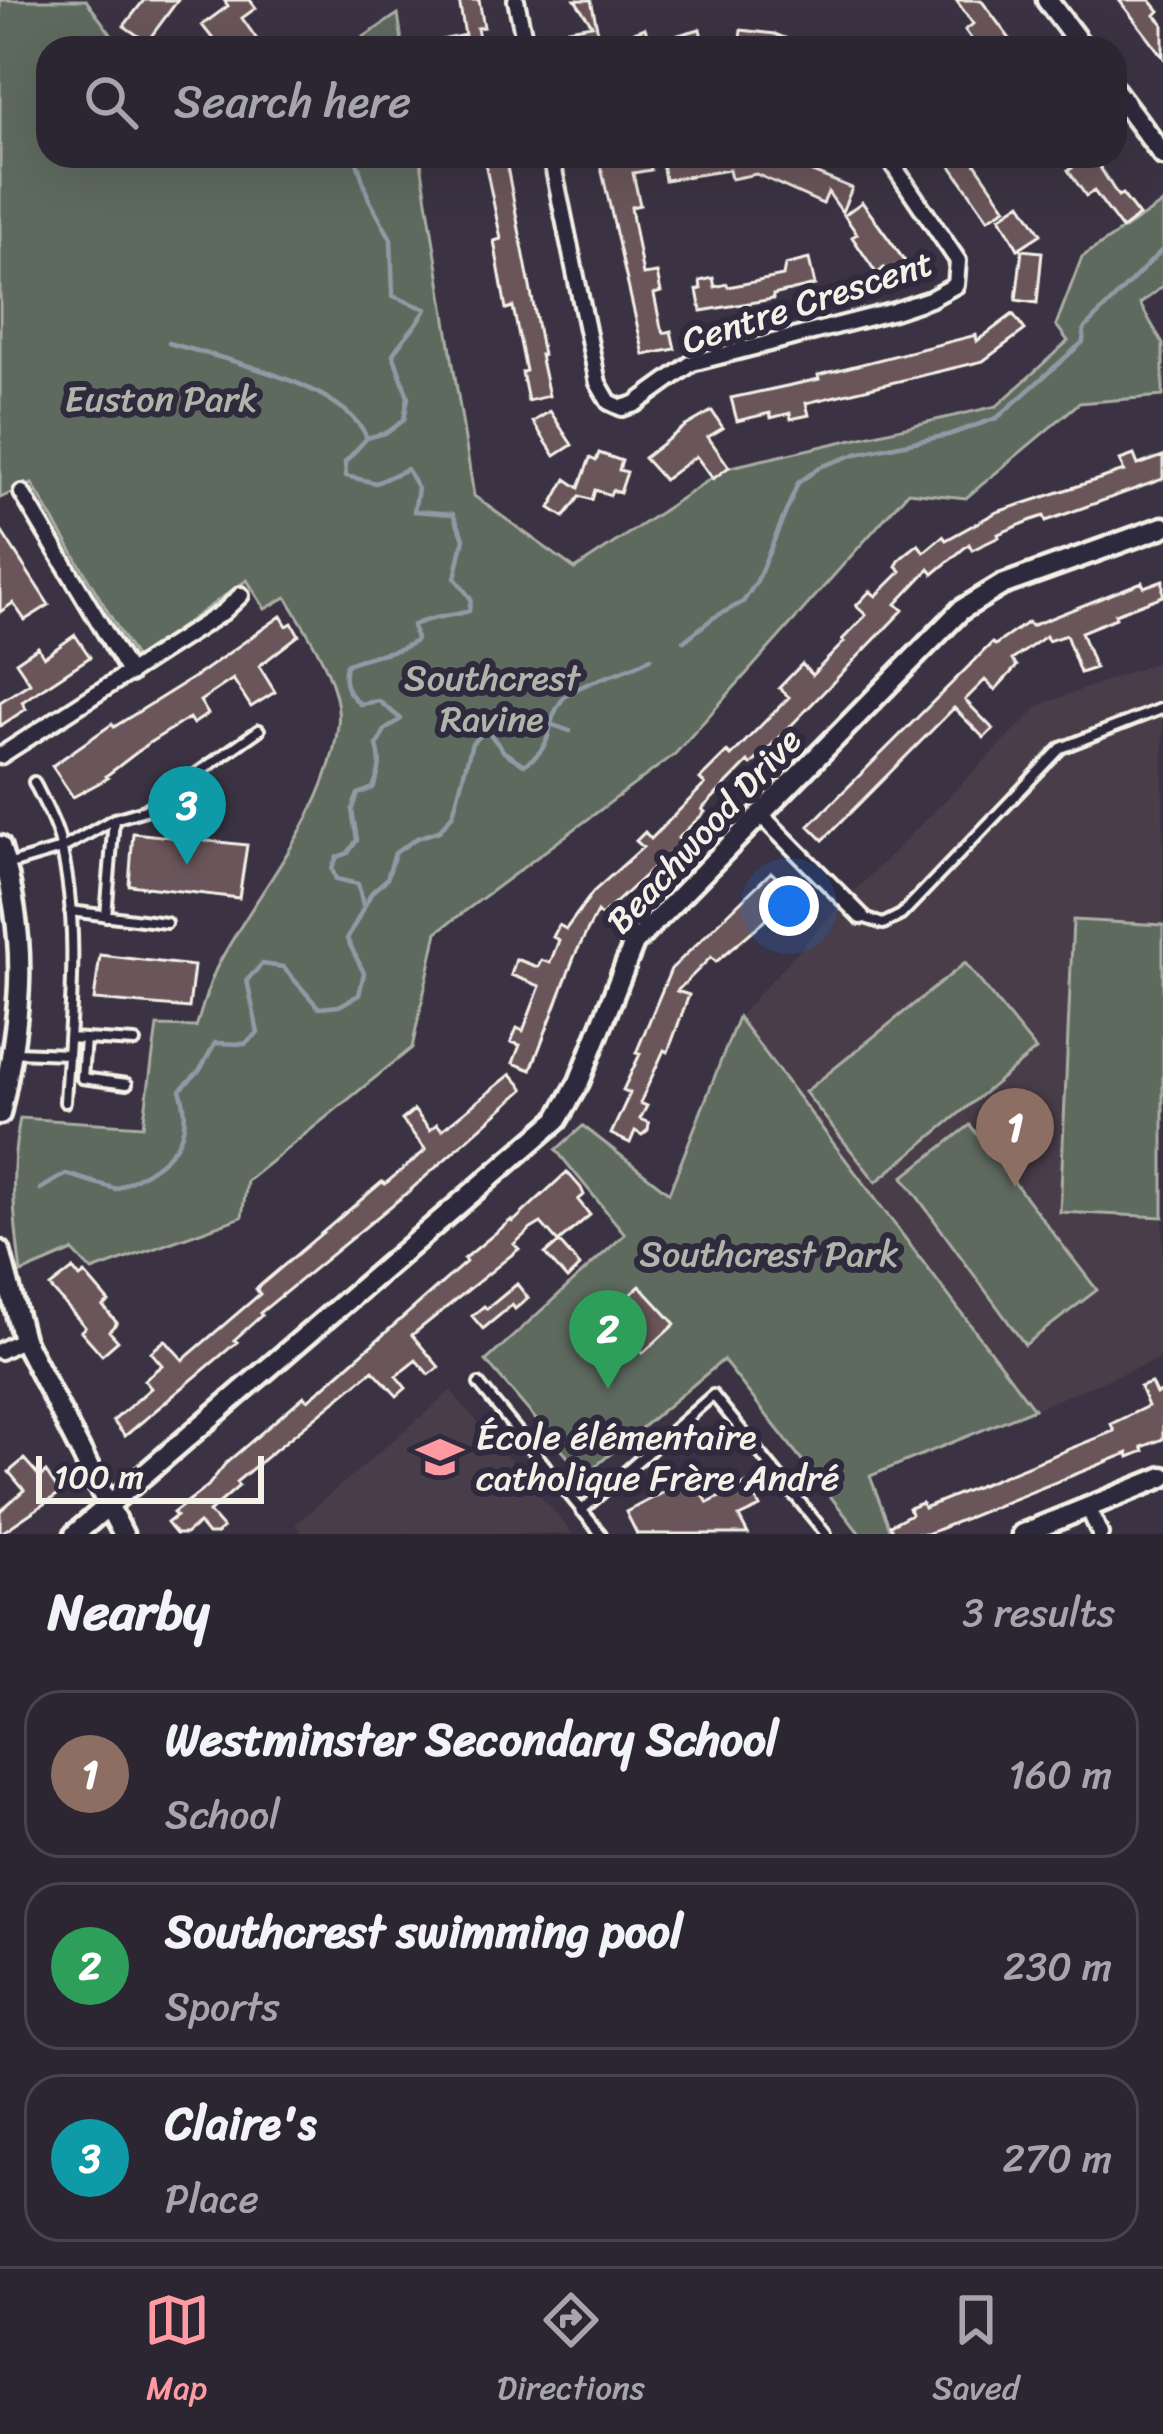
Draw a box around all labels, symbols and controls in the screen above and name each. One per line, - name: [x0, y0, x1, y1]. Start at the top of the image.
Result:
- search box: [36, 36, 1127, 168]
- text: Search here: [174, 62, 411, 142]
- icon: search: [78, 69, 144, 135]
- street label: Centre Crescent: [673, 231, 942, 373]
- park label: Euston Park: [65, 367, 257, 431]
- park label: Southcrest Ravine: [404, 646, 581, 751]
- street label: Beachwood Drive: [590, 712, 818, 950]
- pin: 3: [148, 766, 226, 865]
- your location: [759, 876, 819, 936]
- pin: 1: [976, 1088, 1054, 1187]
- park label: Southcrest Park: [639, 1222, 899, 1286]
- pin: 2: [569, 1290, 647, 1389]
- place label: École élémentaire catholique Frère André: [476, 1405, 839, 1510]
- school or university icon: École élémentaire catholique Frère André: [415, 1432, 465, 1482]
- text: 100 m: [54, 1448, 144, 1506]
- scale bar: [36, 1450, 264, 1503]
- text: Nearby: [48, 1567, 209, 1657]
- text: 3 results: [962, 1578, 1115, 1647]
- text: Westminster Secondary School: [165, 1700, 779, 1780]
- text: 1: [82, 1740, 98, 1809]
- text: 160 m: [1008, 1740, 1112, 1809]
- text: School: [165, 1780, 280, 1849]
- text: Southcrest swimming pool: [165, 1892, 683, 1972]
- text: 2: [79, 1932, 101, 2001]
- text: 230 m: [1003, 1932, 1112, 2001]
- text: Sports: [165, 1972, 280, 2041]
- text: Claire's: [165, 2084, 316, 2164]
- text: 3: [79, 2124, 101, 2193]
- text: 270 m: [1002, 2124, 1112, 2193]
- text: Place: [165, 2164, 259, 2233]
- tab: Map: [144, 2287, 210, 2417]
- tab: Directions: [497, 2287, 645, 2417]
- tab: Saved: [932, 2287, 1019, 2417]

